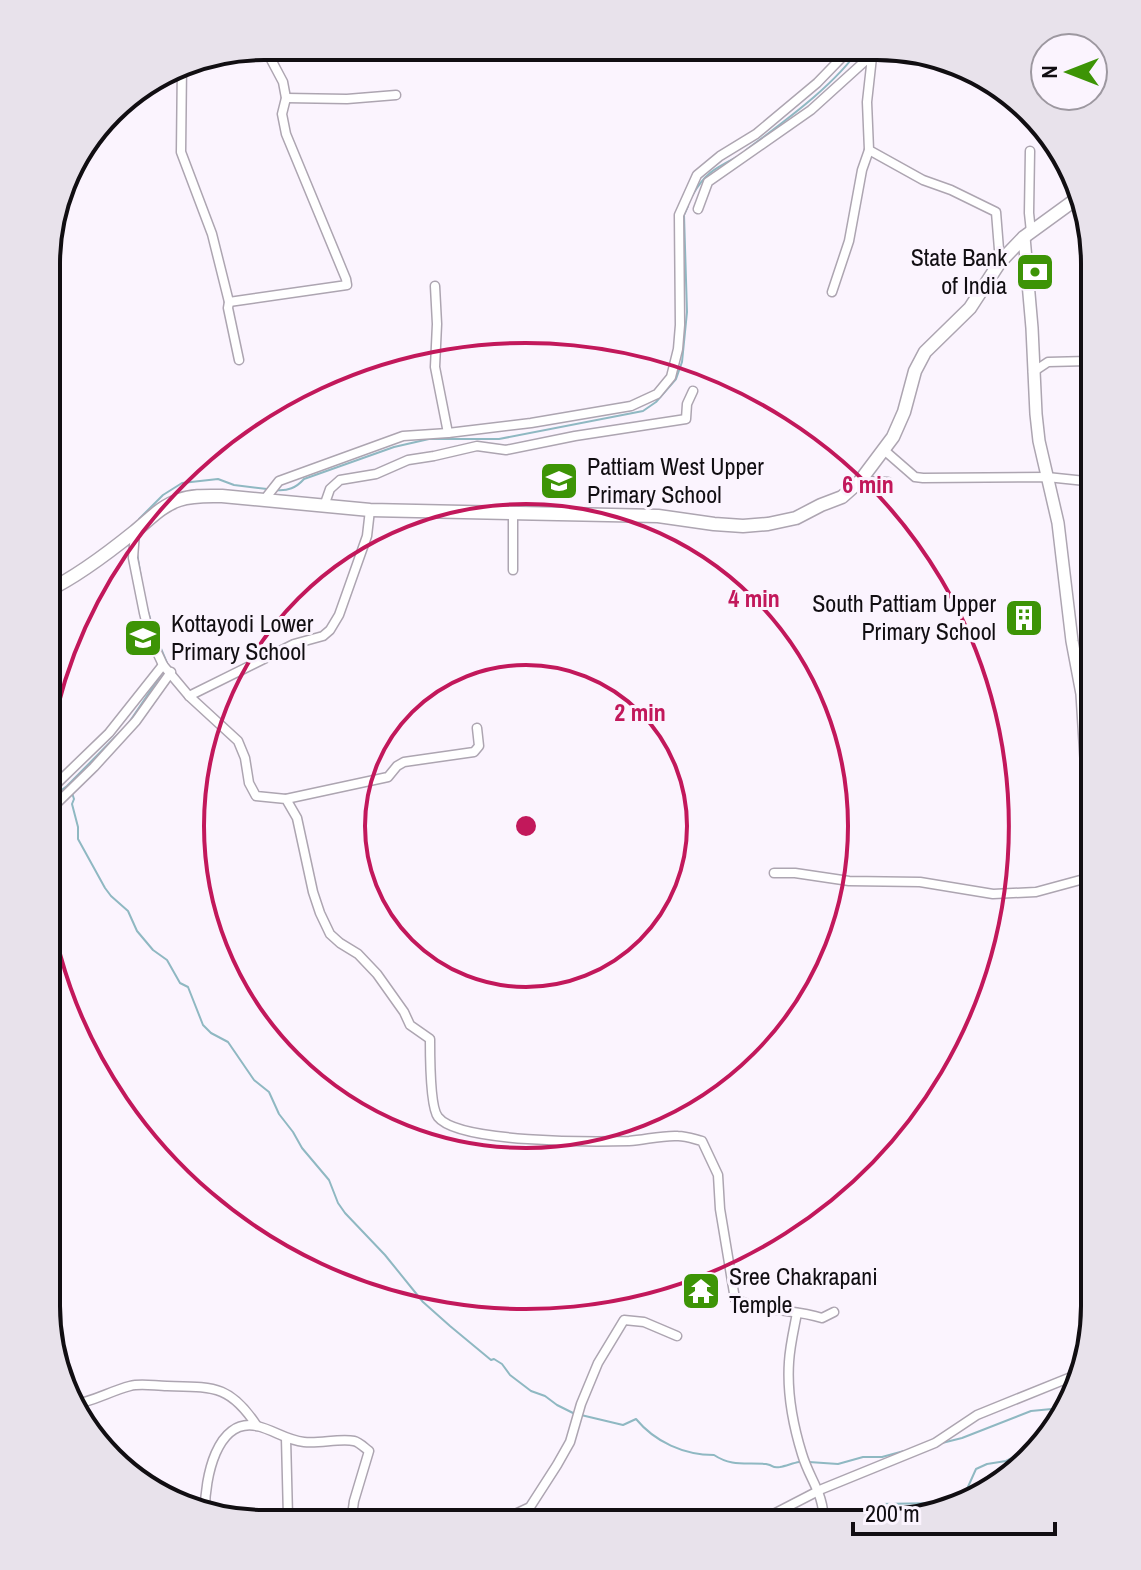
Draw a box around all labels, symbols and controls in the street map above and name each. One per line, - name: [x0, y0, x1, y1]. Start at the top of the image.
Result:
- north arrow: [1029, 32, 1109, 112]
- text: N: [1034, 65, 1064, 79]
- place label: State Bank of India: [911, 241, 1007, 301]
- bank icon: State Bank of India: [1014, 251, 1056, 293]
- place label: Pattiam West Upper Primary School: [587, 450, 764, 510]
- school or university icon: Pattiam West Upper Primary School: [538, 460, 580, 502]
- text: 6 min: [842, 468, 894, 500]
- text: 4 min: [728, 582, 780, 614]
- place label: South Pattiam Upper Primary School: [812, 587, 996, 647]
- building icon: South Pattiam Upper Primary School: [1003, 597, 1045, 639]
- place label: Kottayodi Lower Primary School: [171, 607, 314, 667]
- school or university icon: Kottayodi Lower Primary School: [122, 617, 164, 659]
- text: 2 min: [614, 696, 666, 728]
- centre of rings: [512, 812, 540, 840]
- place label: Sree Chakrapani Temple: [729, 1260, 878, 1320]
- temple icon: Sree Chakrapani Temple: [680, 1270, 722, 1312]
- scale bar: [853, 1486, 1055, 1536]
- text: 200 m: [865, 1497, 920, 1529]

